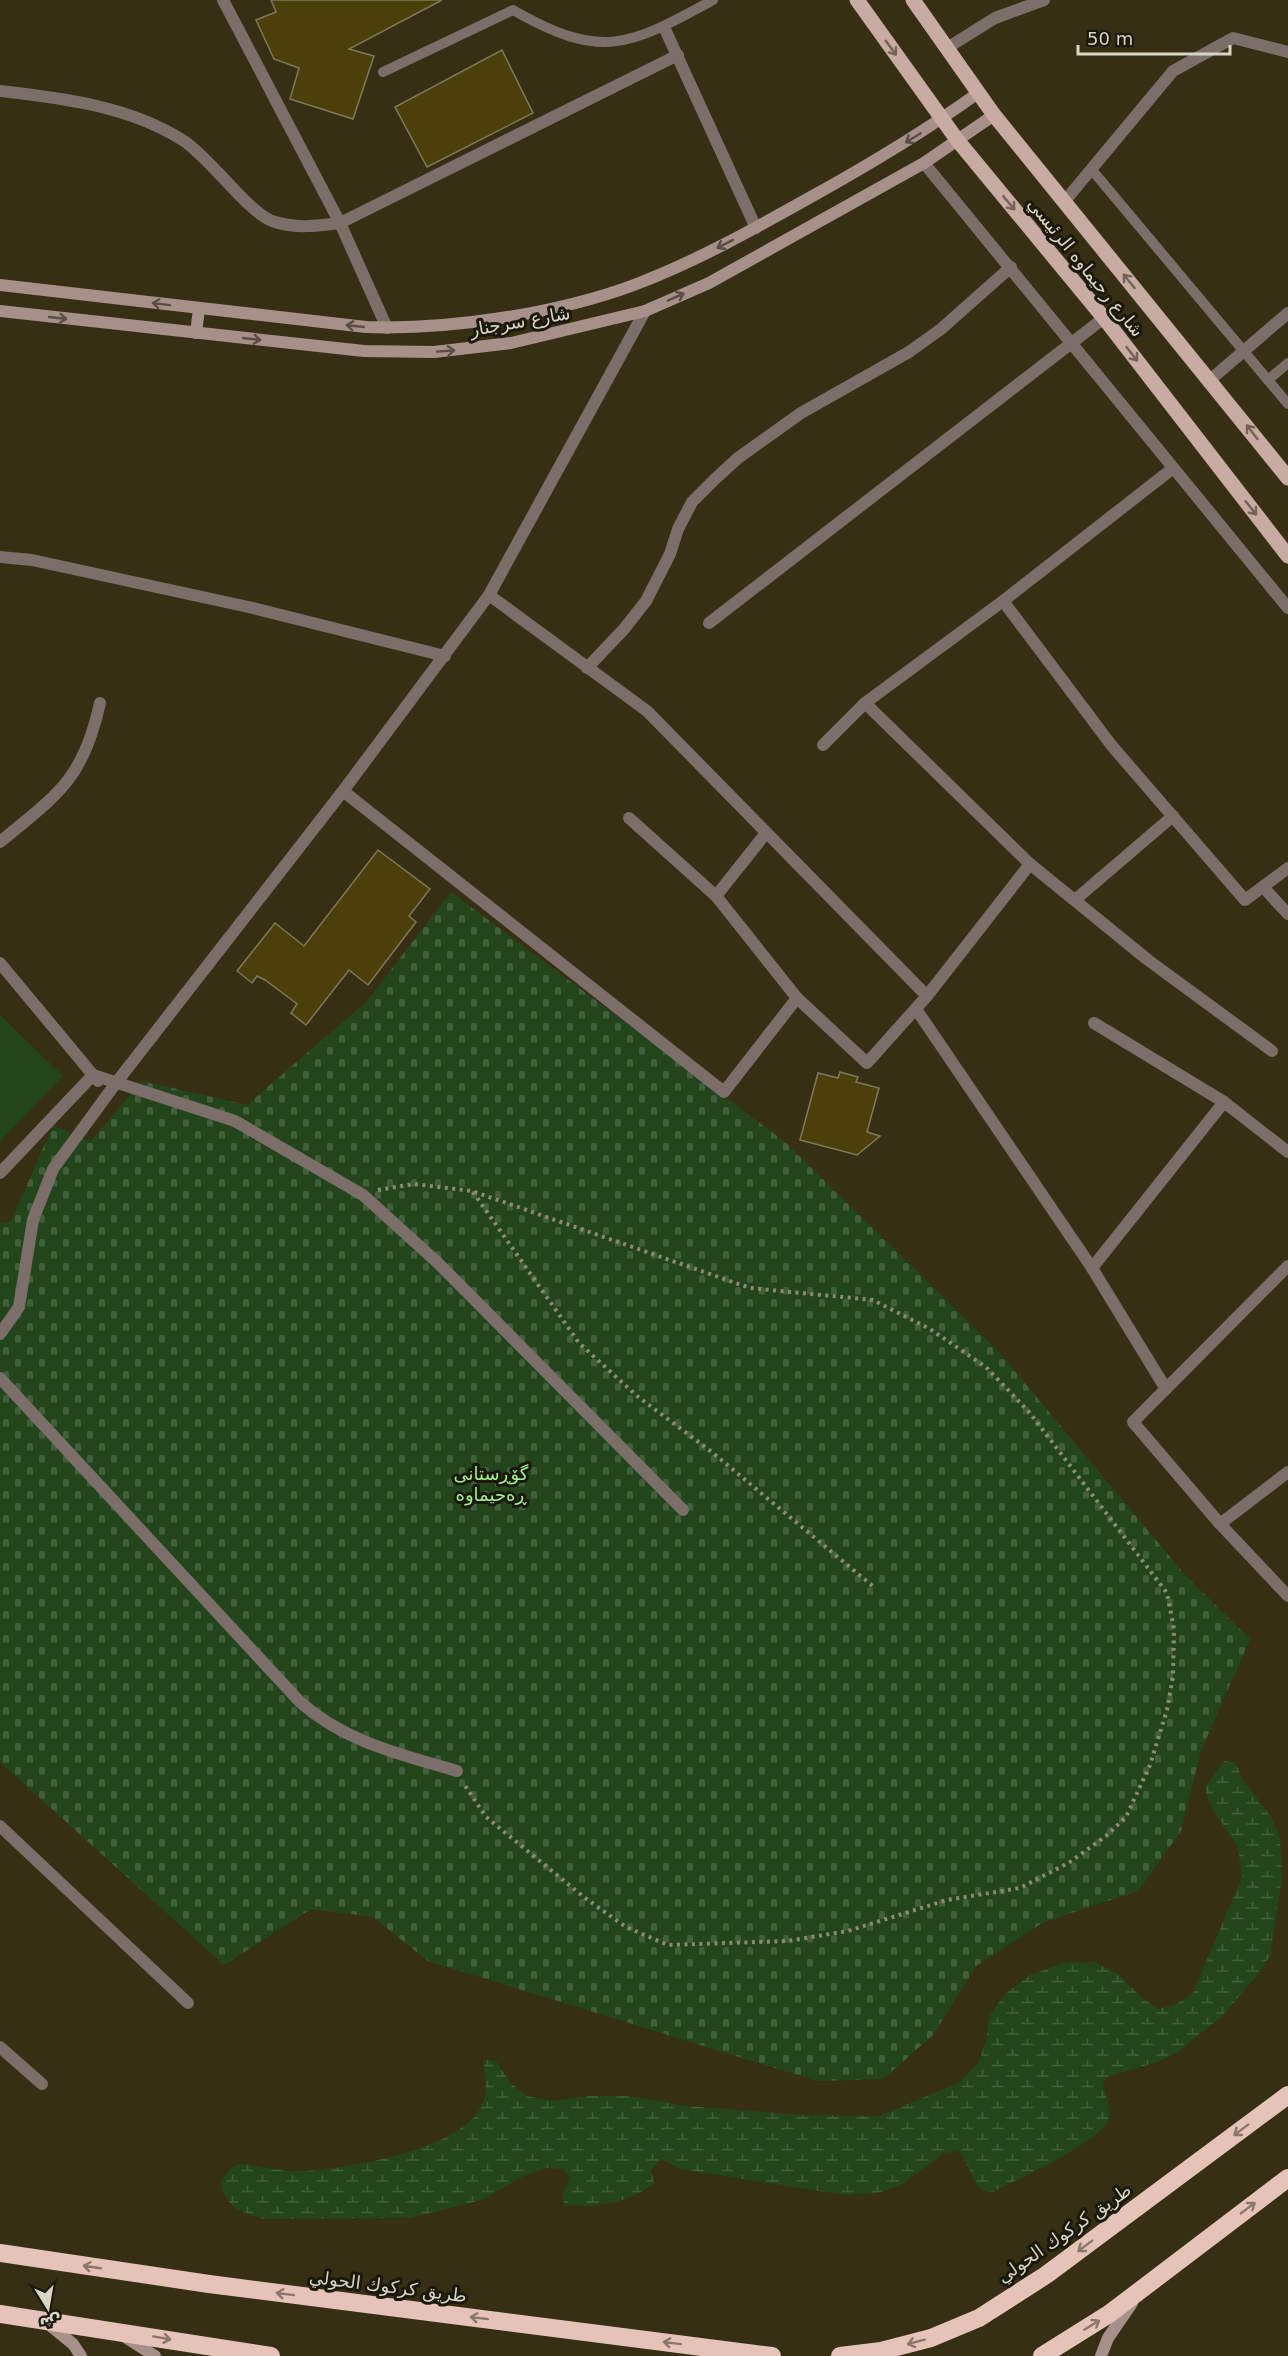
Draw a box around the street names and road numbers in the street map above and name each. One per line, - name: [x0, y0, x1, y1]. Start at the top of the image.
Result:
- street label: شارع رحيماوه الرئيسي: [1023, 193, 1148, 341]
- street label: شارع سرجنار: [467, 302, 572, 341]
- street label: طريق كركوك الحولي: [993, 2179, 1136, 2288]
- street label: طريق كركوك الحولي: [308, 2266, 468, 2307]

